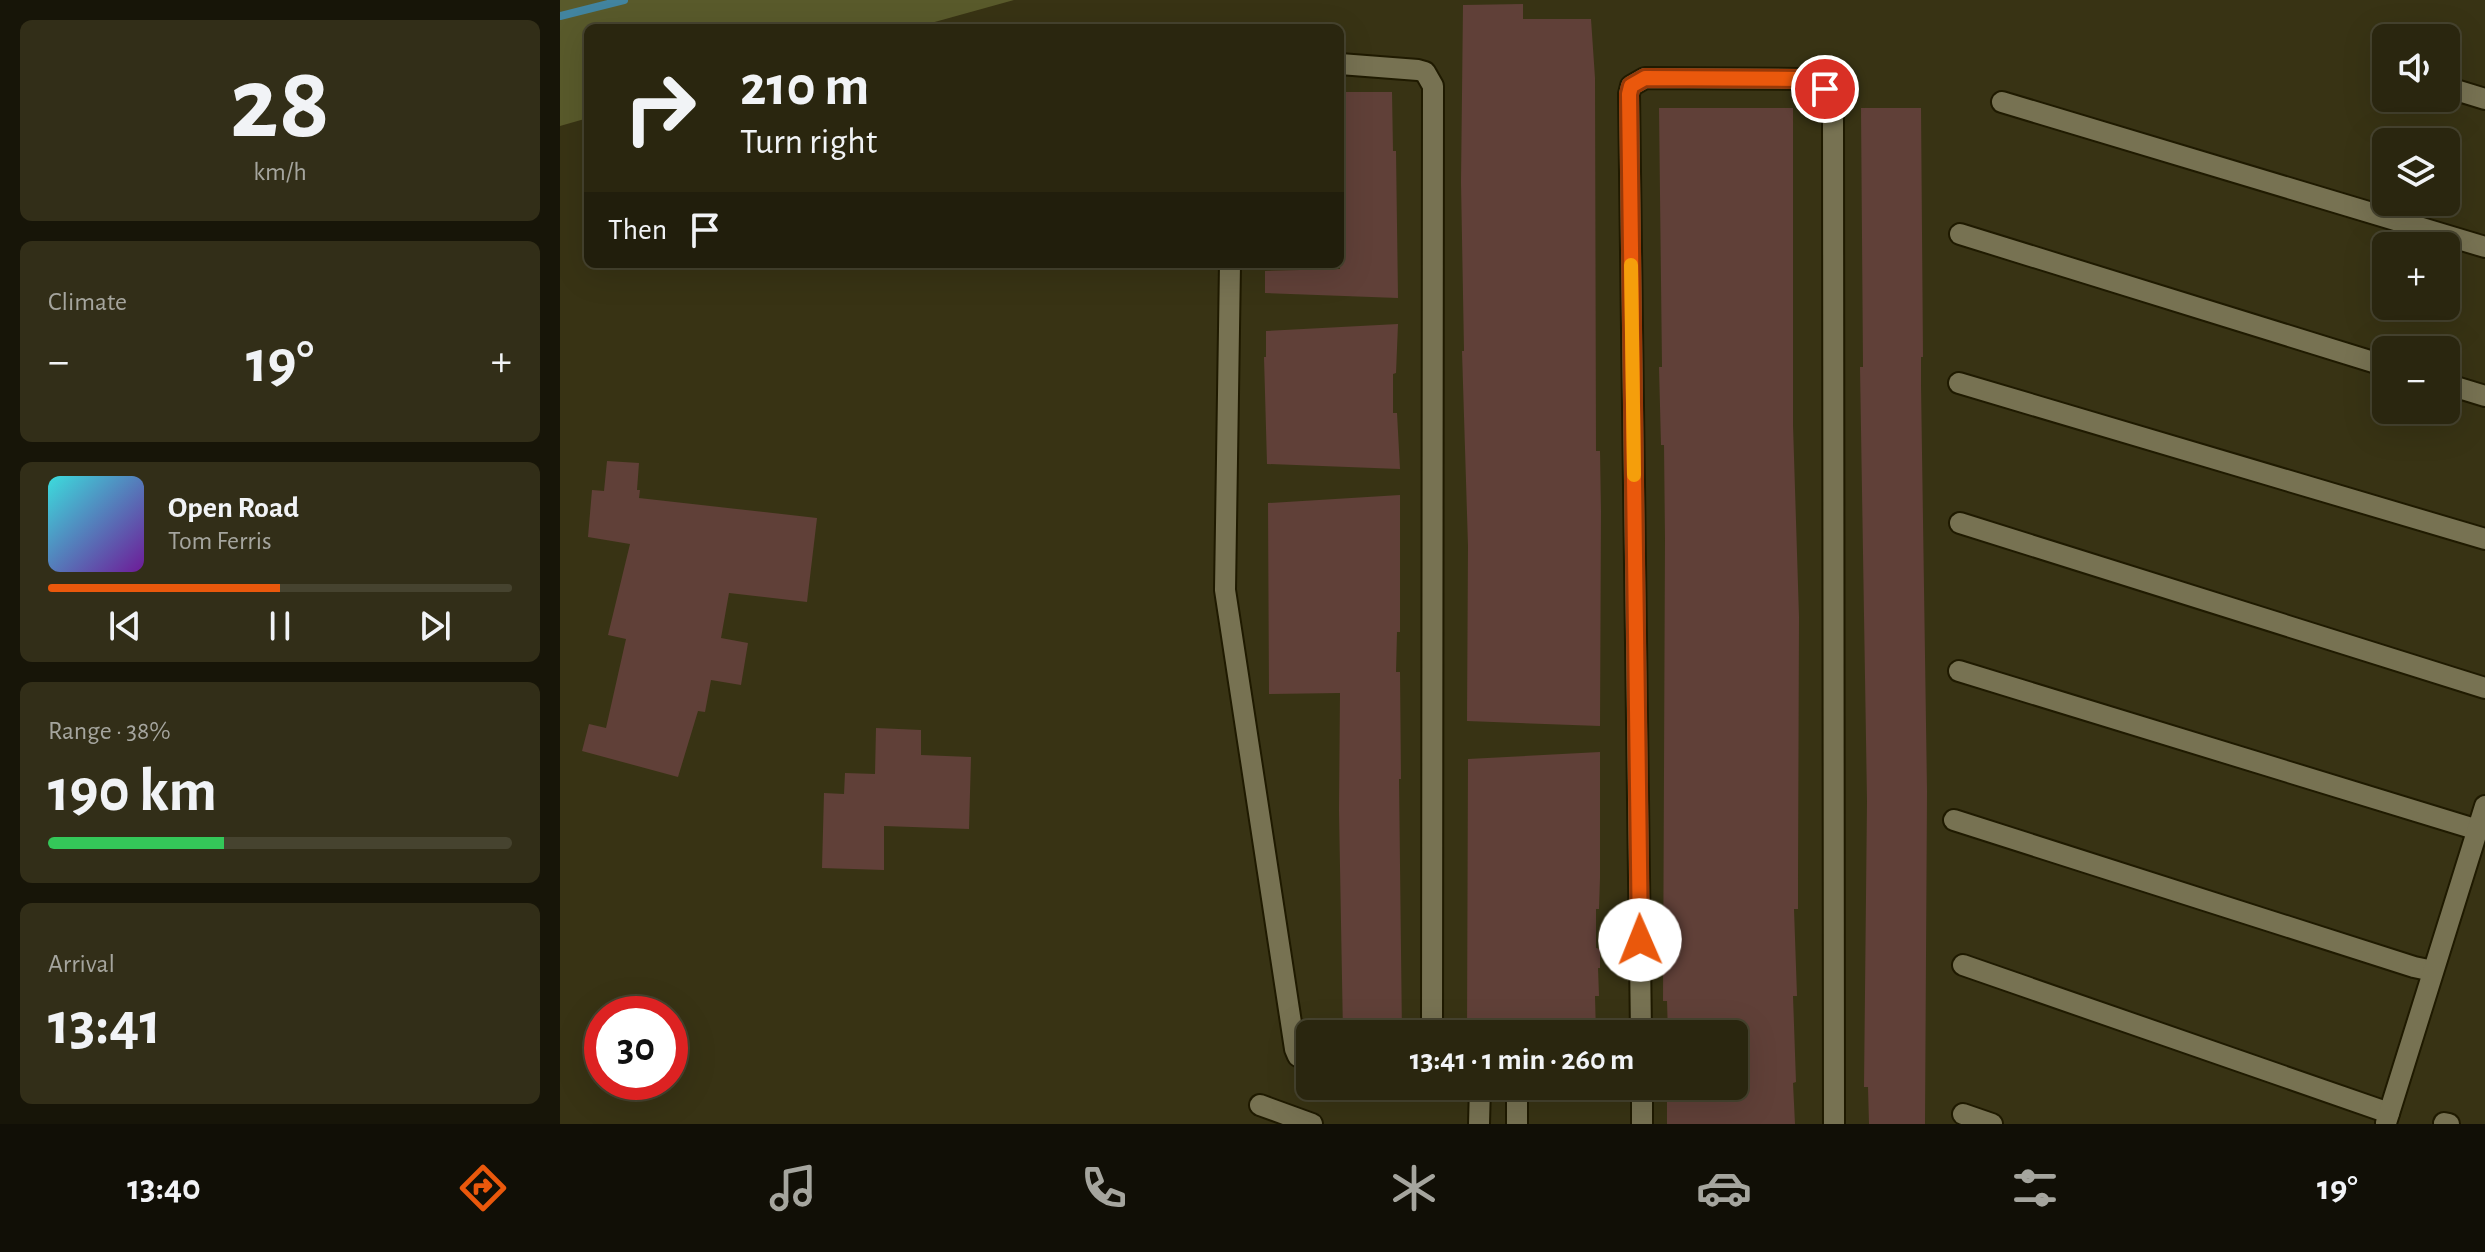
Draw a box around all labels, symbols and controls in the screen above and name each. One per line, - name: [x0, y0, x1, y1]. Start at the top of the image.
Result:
- map controls: [2372, 24, 2460, 424]
- button: sound: [2372, 24, 2460, 112]
- text: 28: [230, 53, 330, 157]
- pin: [1791, 55, 1859, 123]
- icon: right: [608, 56, 712, 160]
- text: 210 m: [740, 59, 869, 115]
- icon: arrive: [1803, 67, 1847, 111]
- text: Turn right: [740, 124, 877, 160]
- button: layers: [2372, 128, 2460, 216]
- text: km/h: [253, 159, 307, 185]
- icon: arrive: [683, 208, 727, 252]
- text: Then: [608, 215, 667, 245]
- button: +: [2372, 232, 2460, 320]
- text: Climate: [48, 289, 127, 315]
- text: 19°: [246, 333, 314, 393]
- button: −: [2372, 336, 2460, 424]
- text: −: [48, 340, 69, 384]
- text: +: [491, 340, 512, 384]
- text: Open Road: [168, 493, 299, 523]
- text: Tom Ferris: [168, 528, 272, 554]
- icon: previous: [103, 604, 147, 648]
- icon: pause: [258, 604, 302, 648]
- icon: next: [413, 604, 457, 648]
- text: Range · 38%: [48, 718, 171, 744]
- text: 190 km: [48, 762, 217, 822]
- position arrow: [1598, 898, 1682, 982]
- text: Arrival: [48, 951, 115, 977]
- text: 13:41: [48, 995, 161, 1055]
- speed limit sign: 30: [584, 996, 688, 1100]
- text: 13:41 · 1 min · 260 m: [1410, 1045, 1634, 1075]
- icon: directions: [455, 1160, 511, 1216]
- icon: music: [765, 1160, 821, 1216]
- icon: phone: [1076, 1160, 1132, 1216]
- icon: climate: [1386, 1160, 1442, 1216]
- icon: car: [1696, 1160, 1752, 1216]
- icon: filters: [2007, 1160, 2063, 1216]
- text: 13:40: [127, 1170, 201, 1206]
- text: 19°: [2317, 1170, 2358, 1206]

